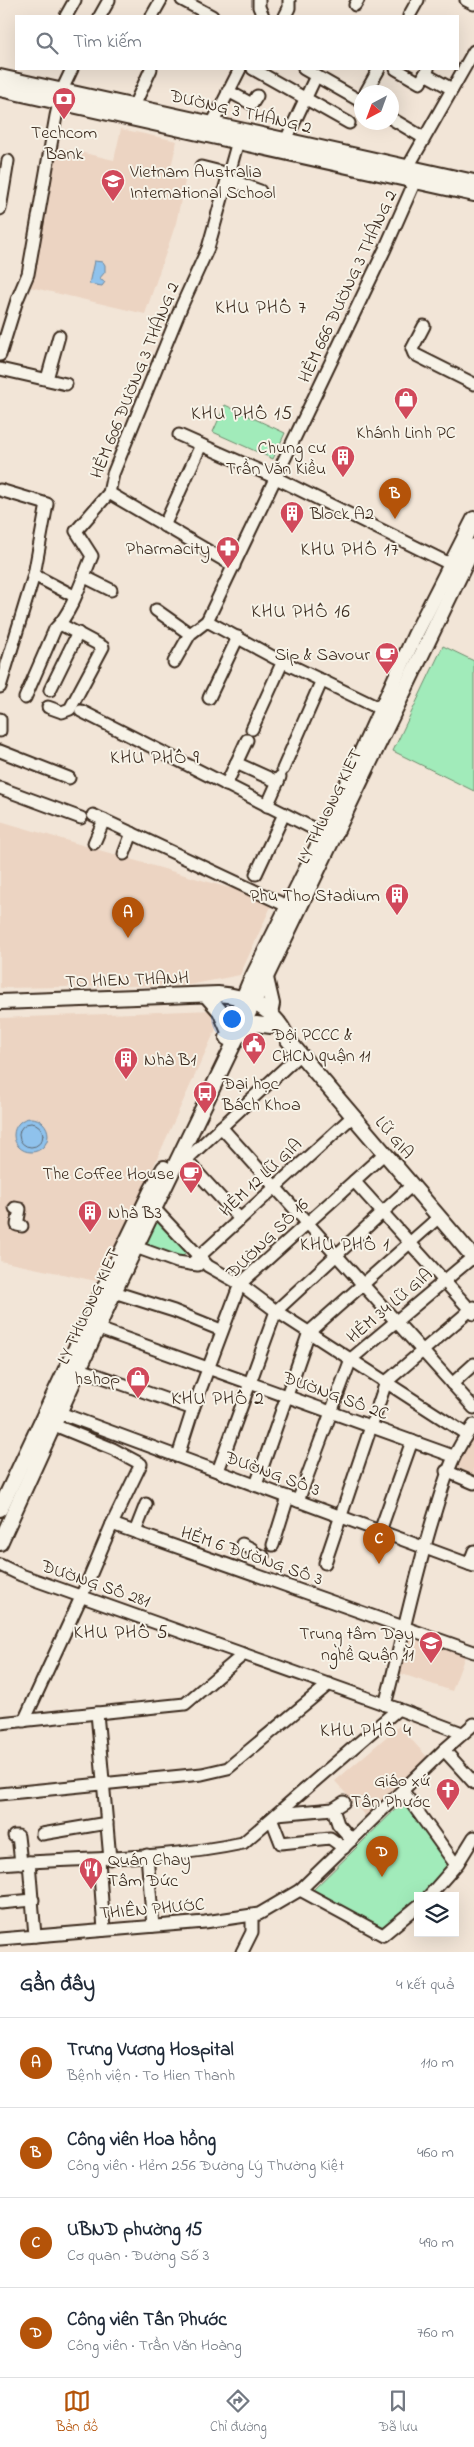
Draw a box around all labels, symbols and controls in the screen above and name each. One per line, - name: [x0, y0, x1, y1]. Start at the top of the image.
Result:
- search box: [15, 15, 459, 70]
- icon: search: [33, 29, 61, 57]
- text: Tìm kiếm: [73, 29, 142, 56]
- street label: ĐƯỜNG 3 THÁNG 2: [166, 84, 314, 142]
- north arrow: [354, 85, 399, 130]
- bank icon: Techcom Bank: [51, 86, 77, 120]
- place label: Techcom Bank: [31, 121, 97, 168]
- place label: Vietnam Australia International School: [129, 160, 275, 207]
- school or university icon: Vietnam Australia International School: [100, 168, 126, 202]
- street label: HẺM 666 ĐƯỜNG 3 THÁNG 2: [293, 186, 405, 388]
- street label: HẺM 606 ĐƯỜNG 3 THÁNG 2: [84, 279, 187, 483]
- district label: KHU PHỐ 7: [215, 295, 307, 322]
- shop icon: Khánh Linh PC: [393, 386, 419, 420]
- district label: KHU PHỐ 15: [191, 401, 293, 428]
- place label: Khánh Linh PC: [356, 421, 456, 447]
- place label: Chung cư Trần Văn Kiều: [226, 436, 326, 483]
- building icon: Chung cư Trần Văn Kiều: [330, 444, 356, 478]
- pin: B: [379, 478, 411, 519]
- building icon: Block A2: [279, 500, 305, 534]
- place label: Block A2: [309, 502, 374, 528]
- pharmacy icon: Pharmacity: [215, 535, 241, 569]
- place label: Pharmacity: [126, 537, 210, 563]
- district label: KHU PHỐ 17: [300, 537, 400, 564]
- district label: KHU PHỐ 16: [251, 599, 351, 626]
- cafe icon: Sip & Savour: [374, 641, 400, 675]
- place label: Sip & Savour: [275, 643, 370, 669]
- district label: KHU PHỐ 9: [110, 745, 200, 772]
- street label: LY THUONG KIET: [292, 745, 370, 869]
- building icon: Phu Tho Stadium: [384, 882, 410, 916]
- place label: Phu Tho Stadium: [250, 884, 380, 910]
- pin: A: [112, 897, 144, 938]
- street label: TO HIEN THANH: [65, 966, 189, 996]
- your location: [219, 1006, 245, 1032]
- place label: Đội PCCC & CHCN quận 11: [271, 1023, 371, 1070]
- public building icon: Đội PCCC & CHCN quận 11: [241, 1031, 267, 1065]
- building icon: Nhà B1: [113, 1046, 139, 1080]
- place label: Nhà B1: [144, 1048, 196, 1074]
- place label: Đại học Bách Khoa: [221, 1072, 301, 1119]
- bus stop icon: Đại học Bách Khoa: [192, 1080, 218, 1114]
- street label: LỮ GIA: [368, 1111, 419, 1165]
- street label: HẺM 12 LỮ GIA: [214, 1133, 309, 1224]
- cafe icon: The Coffee House: [178, 1160, 204, 1194]
- place label: The Coffee House: [42, 1162, 175, 1188]
- street label: ĐƯỜNG SỐ 16: [221, 1193, 316, 1286]
- building icon: Nhà B3: [77, 1199, 103, 1233]
- place label: Nhà B3: [108, 1201, 162, 1227]
- district label: KHU PHỐ 1: [300, 1232, 390, 1259]
- street label: LY THUONG KIET: [52, 1244, 128, 1369]
- street label: HẺM 34 LỮ GIA: [342, 1263, 439, 1350]
- shop icon: hshop: [125, 1365, 151, 1399]
- street label: ĐƯỜNG SỐ 2C: [278, 1365, 392, 1428]
- place label: hshop: [75, 1367, 120, 1393]
- district label: KHU PHỐ 2: [171, 1386, 265, 1413]
- street label: ĐƯỜNG SỐ 3: [220, 1445, 324, 1504]
- street label: HẺM 6 ĐƯỜNG SỐ 3: [177, 1520, 326, 1593]
- pin: C: [363, 1523, 395, 1564]
- street label: ĐƯỜNG SỐ 281: [36, 1554, 154, 1616]
- district label: KHU PHỐ 5: [73, 1620, 169, 1647]
- place label: Trung tâm Dạy nghề Quận 11: [299, 1622, 414, 1670]
- school or university icon: Trung tâm Dạy nghề Quận 11: [418, 1630, 444, 1664]
- district label: KHU PHỐ 4: [320, 1718, 412, 1745]
- place label: Giáo xứ Tân Phước: [351, 1769, 430, 1816]
- church icon: Giáo xứ Tân Phước: [435, 1777, 461, 1811]
- pin: D: [366, 1836, 398, 1877]
- place label: Quán Chay Tâm Đức: [108, 1848, 190, 1895]
- restaurant icon: Quán Chay Tâm Đức: [78, 1856, 104, 1890]
- street label: THIÊN PHƯỚC: [99, 1892, 206, 1928]
- map controls: [414, 1892, 459, 1937]
- button: layers: [414, 1892, 459, 1937]
- text: Gần đây: [20, 1970, 95, 2000]
- text: 4 kết quả: [396, 1973, 454, 1997]
- text: Trưng Vương Hospital: [67, 2037, 234, 2064]
- text: A: [31, 2051, 41, 2075]
- text: 110 m: [420, 2051, 454, 2075]
- text: Bệnh viện · To Hien Thanh: [67, 2064, 235, 2088]
- text: Công viên Hoa hồng: [67, 2127, 216, 2154]
- text: B: [31, 2141, 41, 2165]
- text: 460 m: [417, 2141, 454, 2165]
- text: Công viên · Hẻm 256 Đường Lý Thường Kiệt: [67, 2154, 344, 2178]
- text: UBND phường 15: [67, 2217, 202, 2244]
- text: C: [32, 2231, 40, 2255]
- text: 490 m: [419, 2231, 454, 2255]
- text: Cơ quan · Đường Số 3: [67, 2244, 209, 2268]
- text: Công viên Tân Phước: [67, 2307, 227, 2334]
- text: D: [30, 2321, 42, 2345]
- text: 760 m: [417, 2321, 454, 2345]
- text: Công viên · Trần Văn Hoàng: [67, 2334, 242, 2358]
- tab: Bản đồ: [56, 2387, 98, 2438]
- tab: Chỉ đường: [210, 2387, 267, 2438]
- tab: Đã lưu: [379, 2387, 418, 2438]

